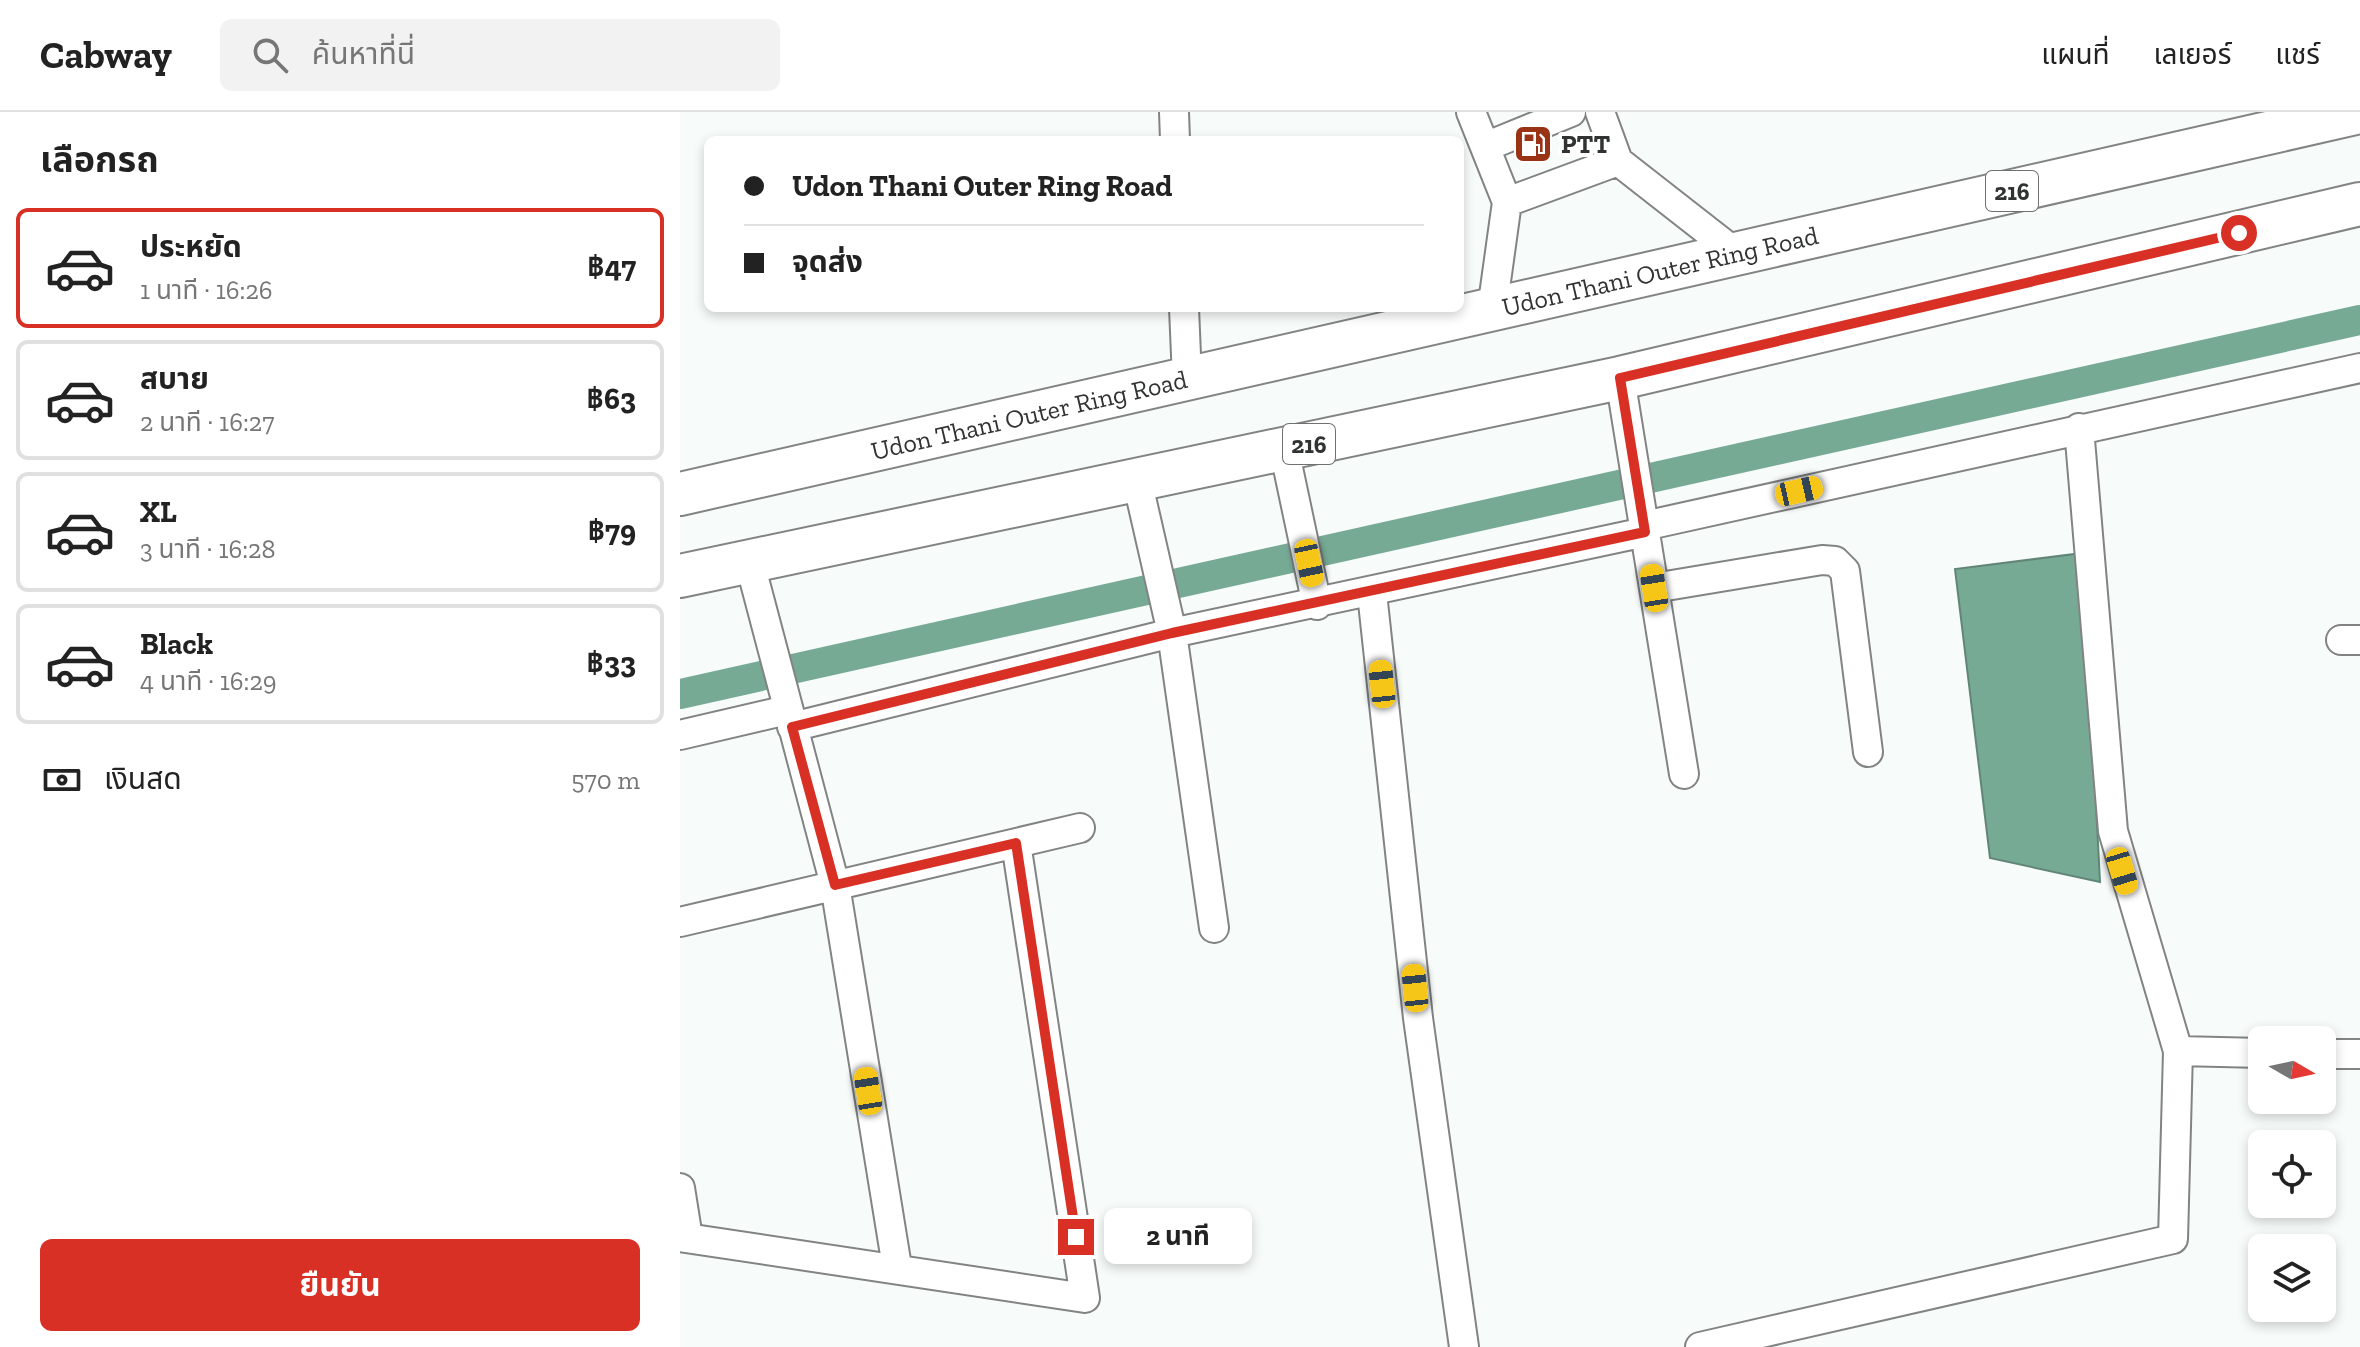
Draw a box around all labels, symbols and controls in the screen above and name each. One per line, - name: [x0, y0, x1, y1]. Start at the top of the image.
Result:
- search box: [220, 19, 780, 91]
- text: Cabway: [40, 32, 172, 78]
- icon: search: [248, 33, 292, 77]
- text: ค้นหาที่นี่: [312, 36, 415, 72]
- text: แผนที่: [2041, 38, 2110, 71]
- text: เลเยอร์: [2154, 38, 2231, 71]
- text: แชร์: [2275, 38, 2320, 71]
- fuel station icon: PTT: [1512, 123, 1554, 165]
- place label: PTT: [1561, 128, 1610, 160]
- text: เลือกรถ: [40, 138, 159, 181]
- text: Udon Thani Outer Ring Road: [792, 168, 1172, 204]
- road number: 216: [1986, 171, 2038, 211]
- route start: [2221, 215, 2257, 251]
- street label: Udon Thani Outer Ring Road: [1499, 219, 1821, 323]
- text: ประหยัด: [140, 229, 242, 265]
- icon: car: [44, 232, 116, 304]
- text: จุดส่ง: [792, 244, 863, 280]
- text: ฿47: [587, 249, 636, 285]
- text: 1 นาที · 16:26: [140, 274, 273, 306]
- text: สบาย: [140, 361, 209, 397]
- street label: Udon Thani Outer Ring Road: [868, 363, 1190, 467]
- icon: car: [44, 364, 116, 436]
- text: ฿63: [587, 381, 636, 417]
- text: 2 นาที · 16:27: [140, 406, 274, 438]
- road number: 216: [1283, 424, 1335, 464]
- car: [1773, 474, 1825, 508]
- text: XL: [140, 494, 177, 530]
- icon: car: [44, 496, 116, 568]
- text: ฿79: [588, 513, 636, 549]
- text: 3 นาที · 16:28: [140, 533, 275, 565]
- car: [1292, 537, 1326, 589]
- car: [1638, 562, 1670, 614]
- text: Black: [140, 626, 213, 662]
- icon: car: [44, 628, 116, 700]
- text: ฿33: [587, 645, 636, 681]
- car: [1368, 659, 1396, 709]
- text: 4 นาที · 16:29: [140, 665, 277, 697]
- icon: cash: [40, 758, 84, 802]
- text: เงินสด: [104, 761, 182, 797]
- text: 570 m: [571, 764, 640, 796]
- car: [2104, 845, 2140, 897]
- car: [1401, 963, 1429, 1013]
- north arrow: [2248, 1026, 2336, 1114]
- map controls: [2248, 1026, 2336, 1322]
- car: [852, 1065, 884, 1117]
- button: locate: [2248, 1130, 2336, 1218]
- callout: 2 นาที: [1104, 1209, 1252, 1265]
- route end: [1058, 1219, 1094, 1255]
- text: 2 นาที: [1146, 1220, 1210, 1252]
- button: layers: [2248, 1234, 2336, 1322]
- button: ยืนยัน: [40, 1239, 640, 1331]

